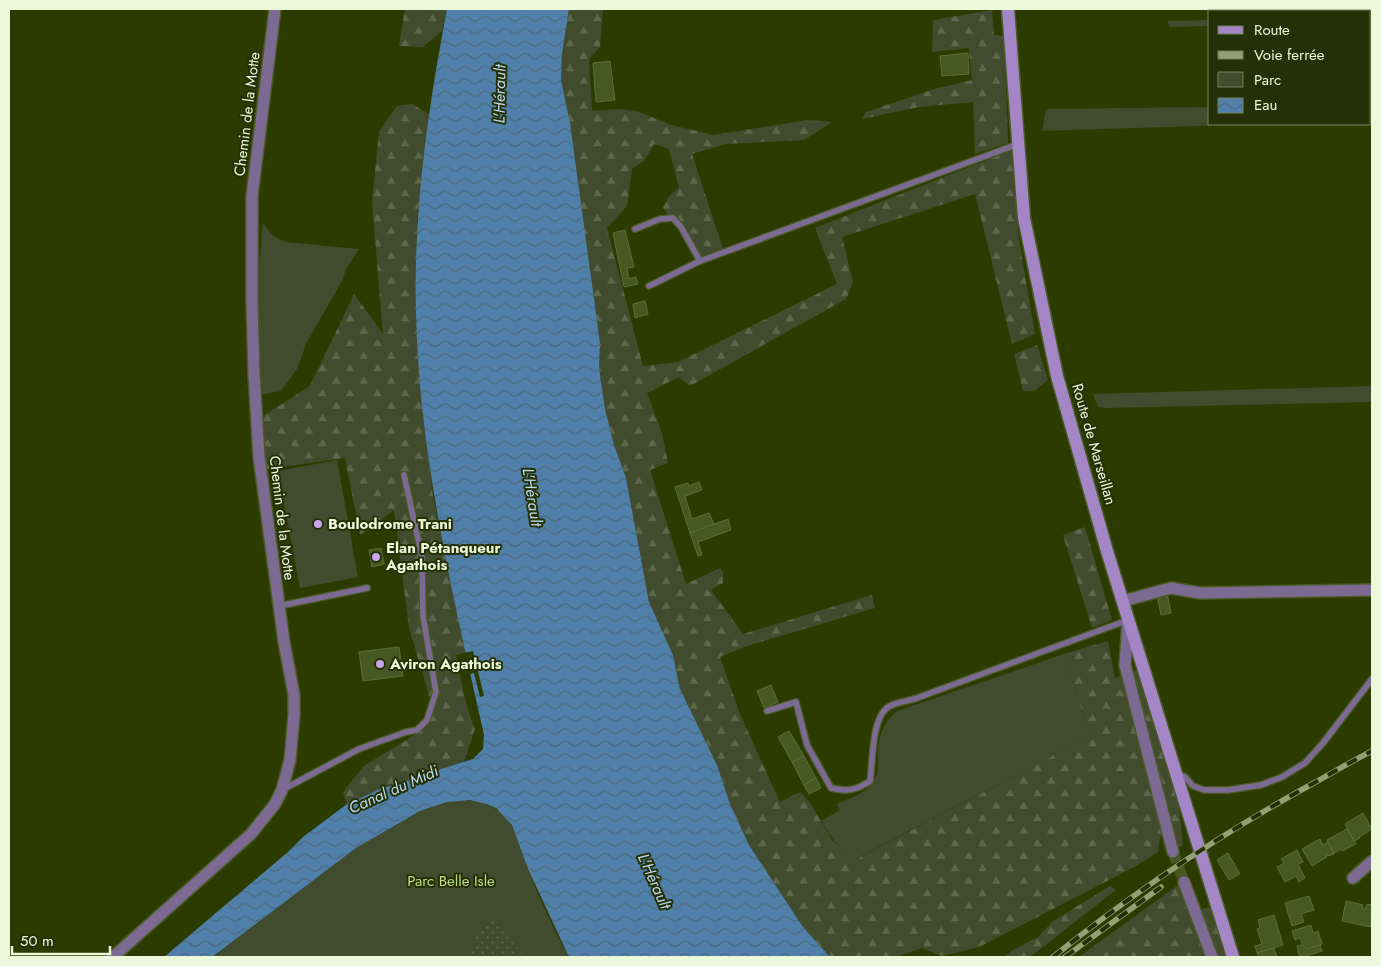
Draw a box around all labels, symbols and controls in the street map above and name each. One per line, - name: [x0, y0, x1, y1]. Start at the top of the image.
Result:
- legend: [1208, 10, 1371, 125]
- text: Route: [1254, 19, 1290, 41]
- text: Voie ferrée: [1254, 44, 1325, 66]
- street label: Chemin de la Motte: [228, 50, 266, 177]
- water label: L'Hérault: [487, 63, 512, 124]
- text: Parc: [1254, 69, 1281, 91]
- text: Eau: [1254, 94, 1277, 116]
- street label: Route de Marseillan: [1066, 381, 1122, 507]
- street label: Chemin de la Motte: [263, 455, 301, 582]
- water label: L'Hérault: [517, 466, 549, 529]
- place label: Boulodrome Trani: [328, 513, 452, 535]
- marker: Boulodrome Trani: [312, 518, 324, 530]
- place label: Elan Pétanqueur Agathois: [385, 537, 501, 576]
- marker: Elan Pétanqueur Agathois: [370, 551, 382, 563]
- place label: Aviron Agathois: [389, 653, 502, 675]
- marker: Aviron Agathois: [374, 658, 386, 670]
- water label: Canal du Midi: [345, 759, 443, 820]
- water label: L'Hérault: [632, 850, 678, 914]
- park label: Parc Belle Isle: [407, 870, 495, 892]
- scale bar: [12, 924, 110, 956]
- text: 50 m: [20, 930, 54, 952]

